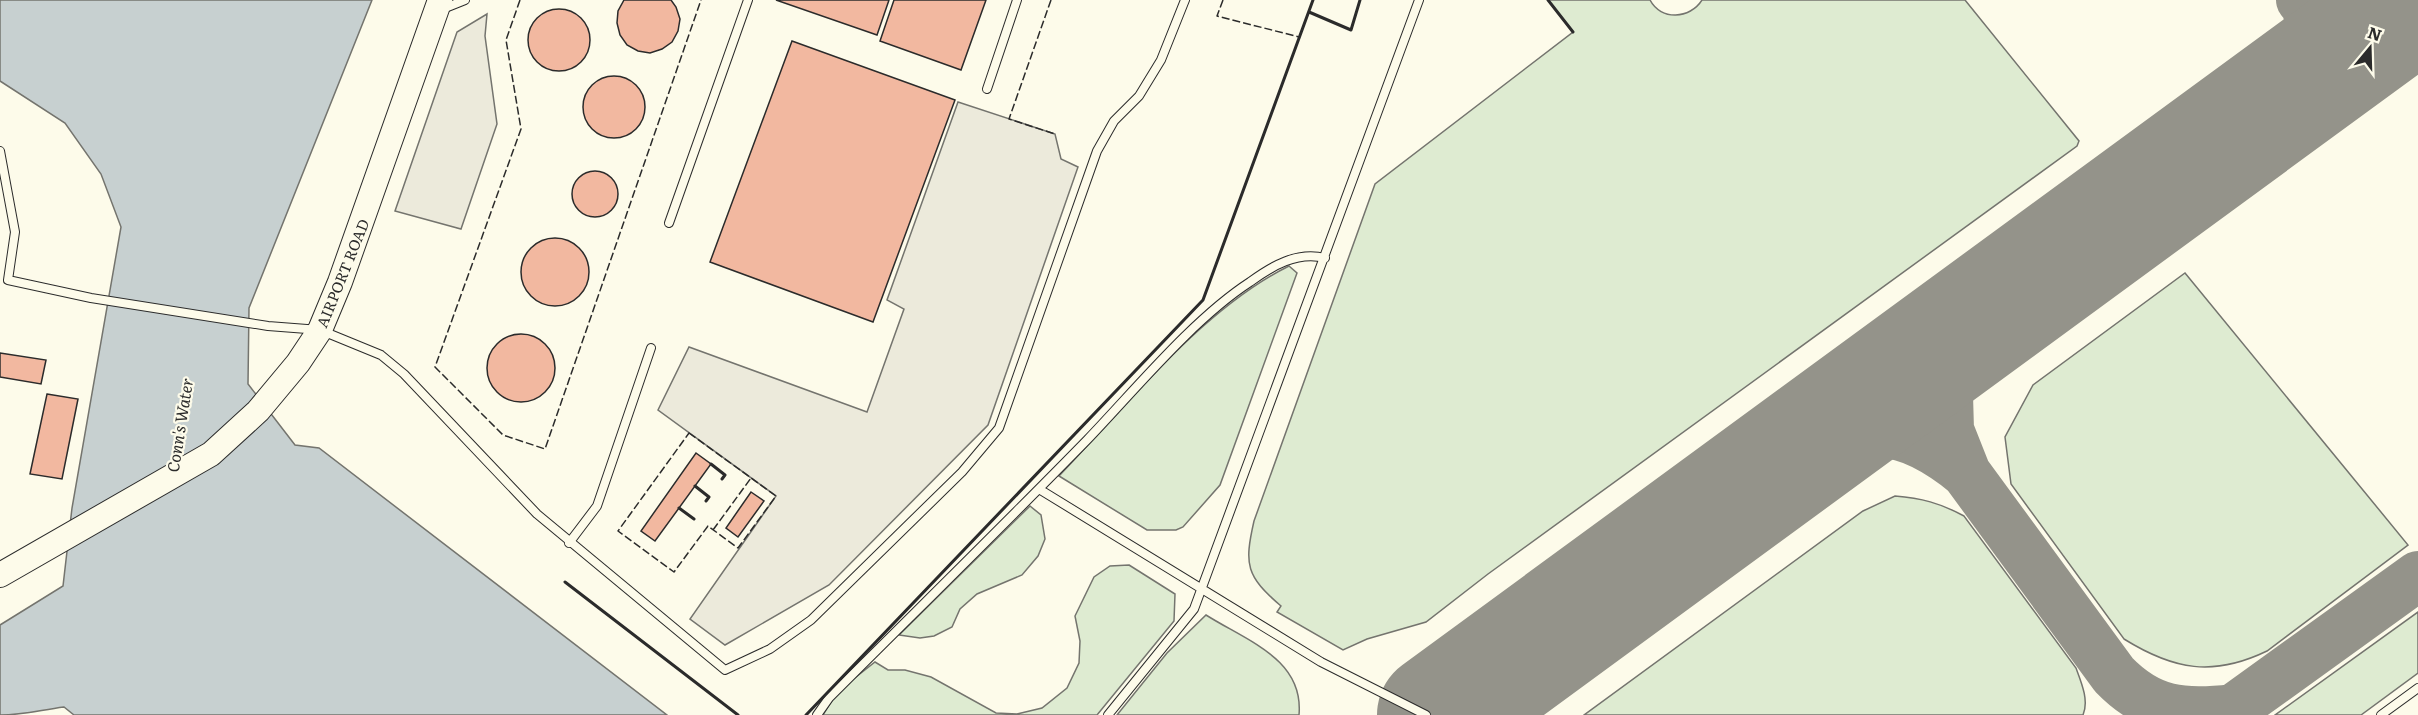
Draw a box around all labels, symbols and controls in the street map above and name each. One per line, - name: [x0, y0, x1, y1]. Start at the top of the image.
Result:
- north arrow: [2340, 18, 2400, 78]
- text: N: [2365, 19, 2385, 46]
- street label: AIRPORT ROAD: [310, 215, 374, 331]
- water label: Conn's Water: [160, 376, 198, 474]

